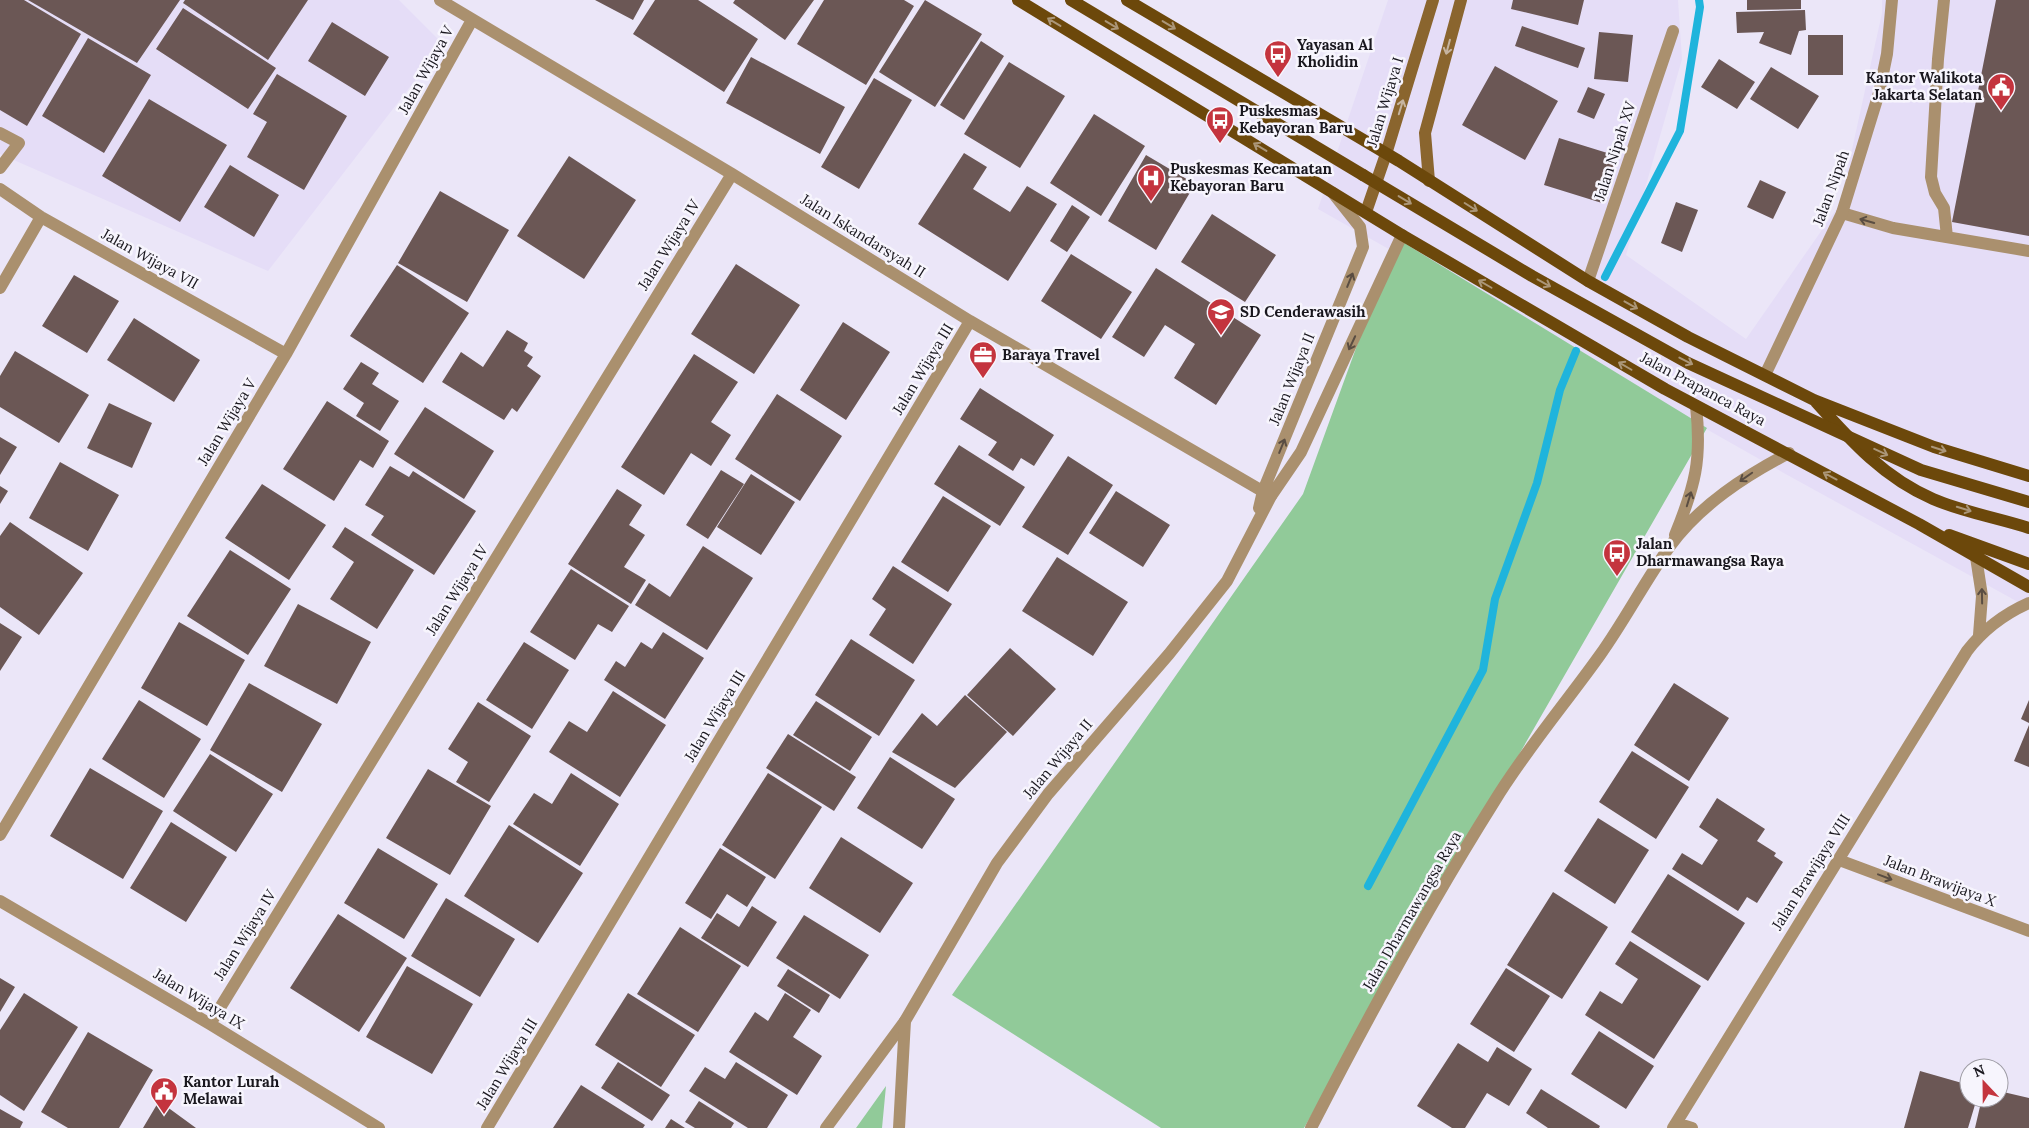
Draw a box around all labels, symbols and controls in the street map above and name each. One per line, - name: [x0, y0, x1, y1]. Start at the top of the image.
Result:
- one-way arrow: [1047, 17, 1061, 27]
- one-way arrow: [1161, 20, 1175, 30]
- street label: Jalan Wijaya V: [393, 21, 458, 118]
- one-way arrow: [1105, 21, 1119, 31]
- place label: Yayasan Al Kholidin: [1297, 35, 1373, 71]
- bus stop icon: Yayasan Al Kholidin: [1263, 39, 1293, 78]
- one-way arrow: [1443, 39, 1453, 55]
- street label: Jalan Wijaya I: [1362, 55, 1407, 150]
- place label: Kantor Walikota Jakarta Selatan: [1866, 68, 1982, 104]
- public building icon: Kantor Walikota Jakarta Selatan: [1986, 72, 2016, 111]
- street label: Jalan Nipah XV: [1589, 98, 1640, 204]
- one-way arrow: [1396, 99, 1406, 115]
- place label: Puskesmas Kebayoran Baru: [1239, 101, 1353, 137]
- bus stop icon: Puskesmas Kebayoran Baru: [1205, 105, 1235, 144]
- one-way arrow: [1254, 142, 1268, 152]
- street label: Jalan Nipah: [1808, 147, 1853, 229]
- place label: Puskesmas Kecamatan Kebayoran Baru: [1170, 159, 1333, 195]
- hospital icon: Puskesmas Kecamatan Kebayoran Baru: [1136, 163, 1166, 202]
- street label: Jalan Iskandarsyah II: [797, 189, 929, 282]
- street label: Jalan Wijaya IV: [633, 195, 705, 294]
- one-way arrow: [1397, 195, 1411, 205]
- one-way arrow: [1463, 203, 1477, 213]
- one-way arrow: [1860, 215, 1876, 225]
- street label: Jalan Wijaya VII: [98, 224, 202, 293]
- one-way arrow: [1346, 273, 1355, 288]
- one-way arrow: [1478, 278, 1492, 288]
- one-way arrow: [1537, 278, 1552, 288]
- school or university icon: SD Cenderawasih: [1206, 297, 1236, 336]
- one-way arrow: [1623, 300, 1638, 310]
- place label: SD Cenderawasih: [1240, 302, 1366, 321]
- street label: Jalan Wijaya III: [887, 320, 957, 419]
- street label: Jalan Wijaya II: [1264, 330, 1319, 429]
- one-way arrow: [1347, 335, 1357, 350]
- office icon: Baraya Travel: [968, 340, 998, 379]
- place label: Baraya Travel: [1002, 345, 1100, 364]
- street label: Jalan Prapanca Raya: [1636, 347, 1769, 430]
- one-way arrow: [1679, 356, 1694, 366]
- one-way arrow: [1617, 361, 1632, 371]
- street label: Jalan Wijaya V: [193, 374, 261, 469]
- one-way arrow: [1278, 439, 1287, 454]
- one-way arrow: [1931, 444, 1947, 454]
- one-way arrow: [1874, 447, 1889, 457]
- one-way arrow: [1823, 470, 1837, 480]
- one-way arrow: [1739, 472, 1753, 482]
- one-way arrow: [1684, 492, 1694, 508]
- one-way arrow: [1956, 504, 1972, 514]
- place label: Jalan Dharmawangsa Raya: [1636, 534, 1784, 570]
- bus stop icon: Jalan Dharmawangsa Raya: [1602, 538, 1632, 577]
- street label: Jalan Wijaya IV: [421, 540, 493, 639]
- one-way arrow: [1977, 588, 1987, 604]
- street label: Jalan Wijaya III: [679, 667, 749, 766]
- street label: Jalan Wijaya II: [1018, 715, 1096, 803]
- street label: Jalan Brawijaya VIII: [1767, 810, 1854, 934]
- street label: Jalan Dharmawangsa Raya: [1357, 827, 1465, 995]
- street label: Jalan Brawijaya X: [1881, 850, 1999, 911]
- one-way arrow: [1876, 873, 1892, 882]
- street label: Jalan Wijaya IV: [209, 885, 281, 984]
- street label: Jalan Wijaya IX: [149, 963, 248, 1033]
- street label: Jalan Wijaya III: [471, 1015, 541, 1114]
- north arrow: [1959, 1058, 2009, 1108]
- text: N: [1971, 1061, 1988, 1081]
- place label: Kantor Lurah Melawai: [183, 1072, 280, 1108]
- public building icon: Kantor Lurah Melawai: [149, 1076, 179, 1115]

